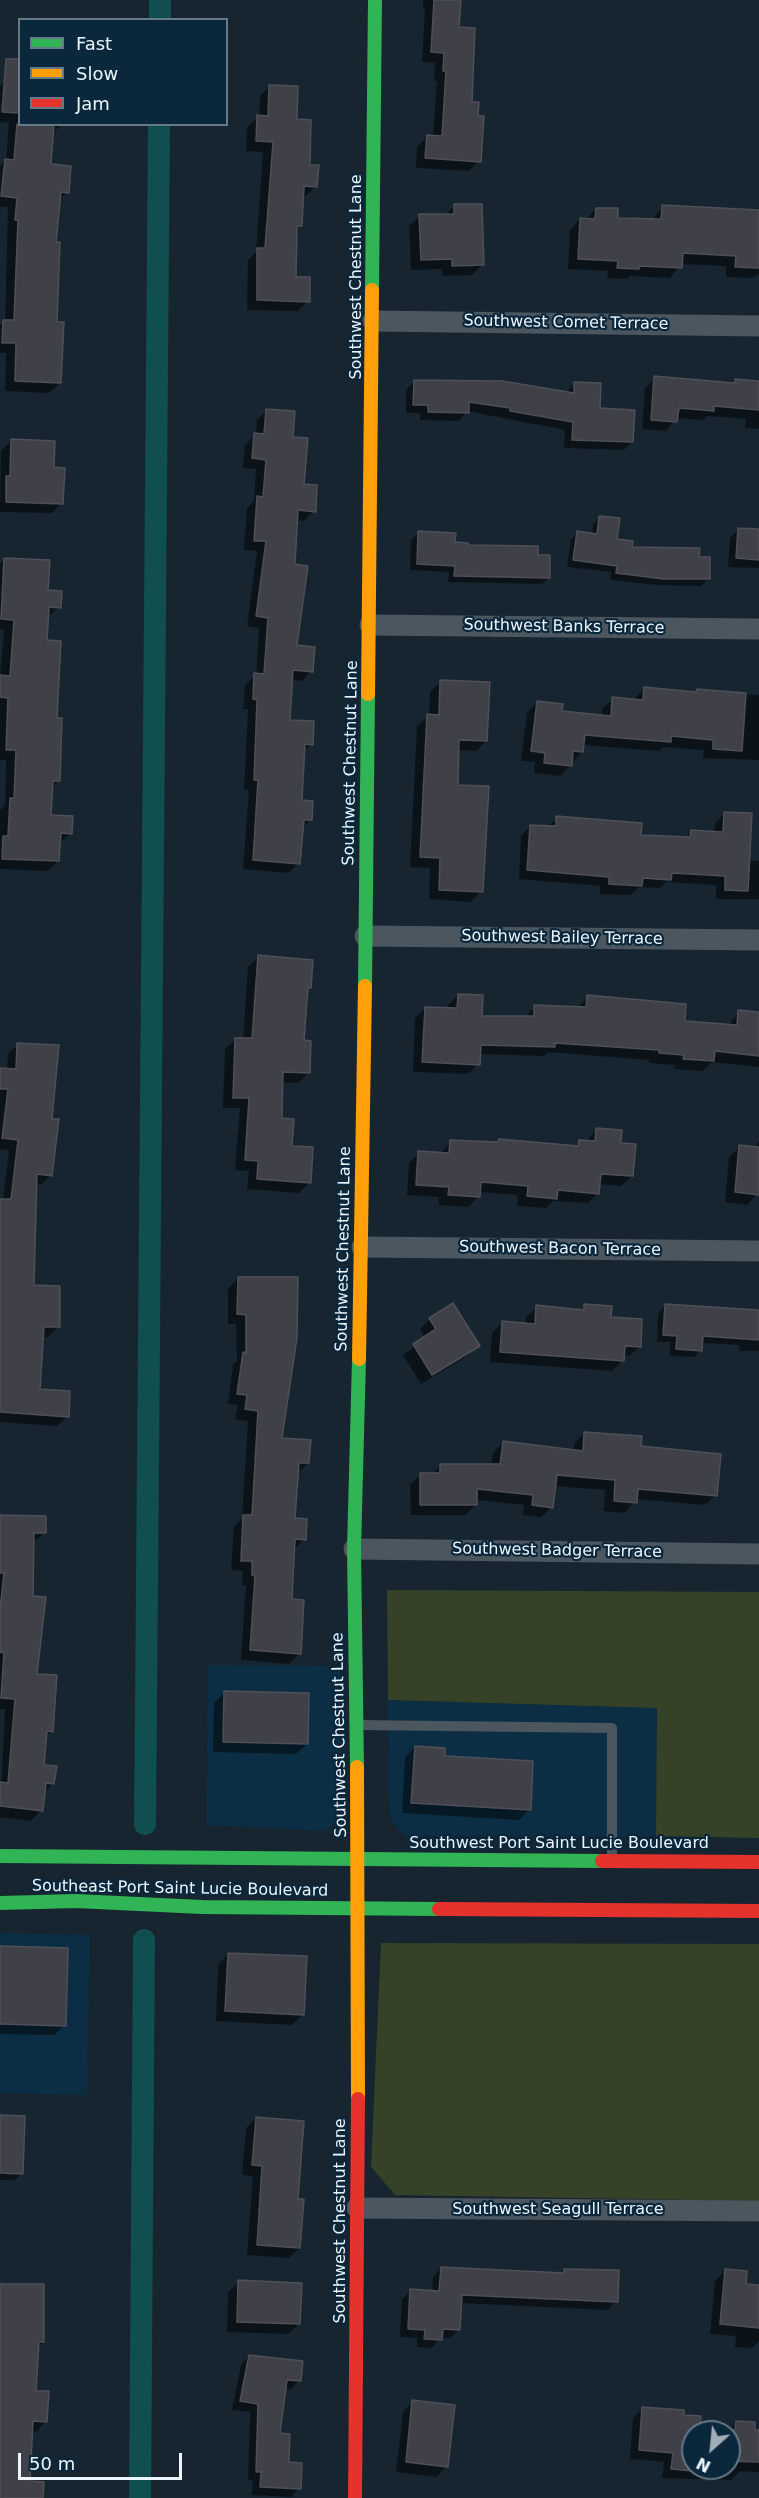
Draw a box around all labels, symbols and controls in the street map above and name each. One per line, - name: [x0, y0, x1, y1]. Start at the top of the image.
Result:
- legend: [18, 18, 228, 126]
- text: Fast: [76, 33, 112, 54]
- text: Slow: [76, 63, 118, 84]
- text: Jam: [76, 93, 110, 114]
- street label: Southwest Chestnut Lane: [347, 174, 367, 380]
- street label: Southwest Comet Terrace: [463, 312, 669, 334]
- street label: Southwest Banks Terrace: [463, 616, 665, 638]
- street label: Southwest Chestnut Lane: [340, 660, 362, 866]
- street label: Southwest Bailey Terrace: [461, 927, 663, 949]
- street label: Southwest Chestnut Lane: [333, 1146, 355, 1352]
- street label: Southwest Bacon Terrace: [459, 1238, 661, 1260]
- street label: Southwest Badger Terrace: [452, 1540, 662, 1562]
- street label: Southwest Chestnut Lane: [329, 1632, 351, 1838]
- street label: Southwest Port Saint Lucie Boulevard: [409, 1834, 709, 1854]
- street label: Southeast Port Saint Lucie Boulevard: [32, 1877, 328, 1901]
- street label: Southwest Chestnut Lane: [331, 2118, 351, 2324]
- street label: Southwest Seagull Terrace: [452, 2200, 664, 2220]
- north arrow: [681, 2420, 741, 2480]
- scale bar: [21, 2441, 184, 2479]
- text: 50 m: [29, 2453, 75, 2474]
- text: N: [693, 2453, 714, 2476]

